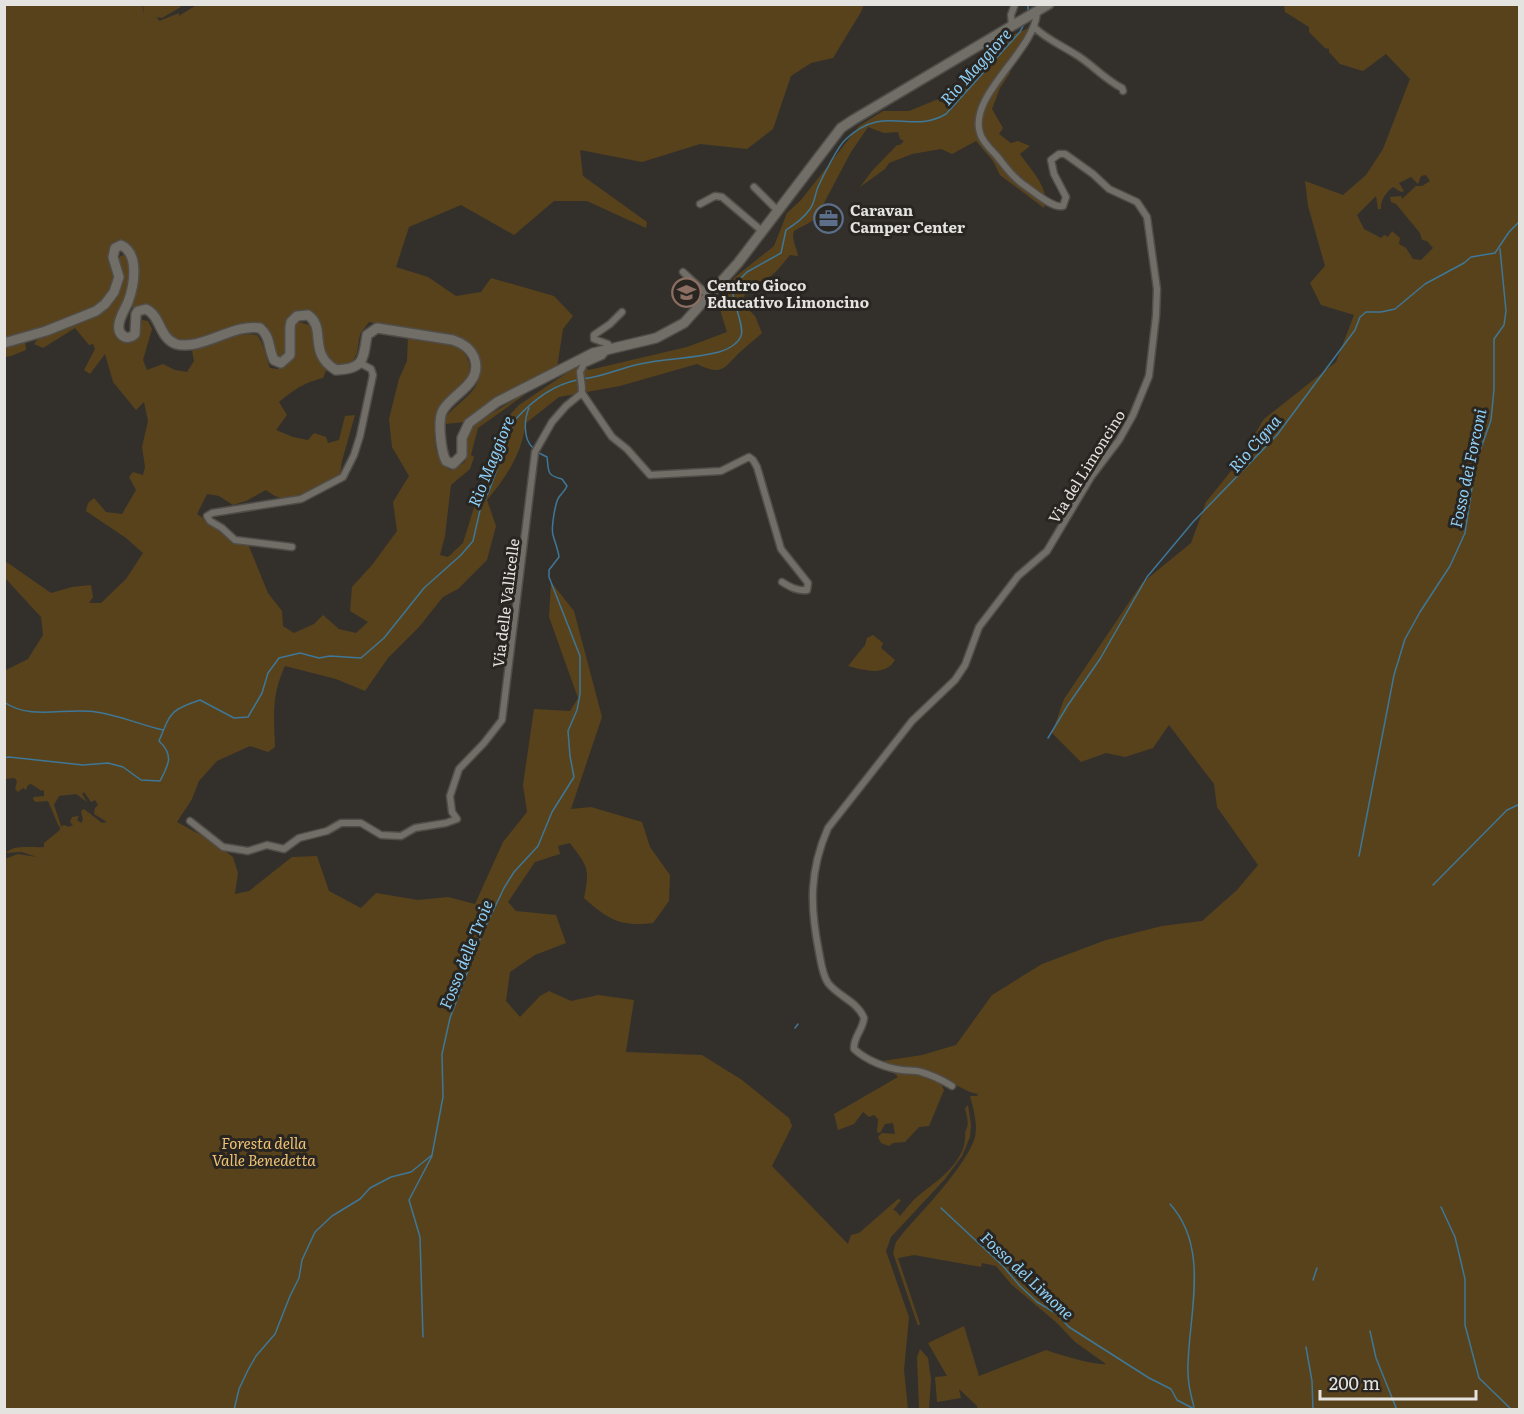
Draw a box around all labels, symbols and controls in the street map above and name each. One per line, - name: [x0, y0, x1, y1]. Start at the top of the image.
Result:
- water label: Rio Maggiore: [934, 22, 1016, 110]
- place label: Caravan Camper Center: [850, 198, 965, 238]
- office icon: Caravan Camper Center: [813, 202, 845, 234]
- place label: Centro Gioco Educativo Limoncino: [707, 273, 869, 313]
- school or university icon: Centro Gioco Educativo Limoncino: [670, 277, 702, 309]
- street label: Via del Limoncino: [1042, 405, 1130, 527]
- water label: Fosso dei Forconi: [1443, 406, 1491, 530]
- water label: Rio Cigna: [1222, 408, 1286, 477]
- water label: Rio Maggiore: [461, 412, 519, 510]
- street label: Via delle Vallicelle: [486, 537, 524, 669]
- water label: Fosso delle Troie: [432, 896, 498, 1012]
- park label: Foresta della Valle Benedetta: [212, 1131, 316, 1171]
- water label: Fosso del Limone: [976, 1225, 1080, 1325]
- scale bar: [1320, 1363, 1476, 1401]
- text: 200 m: [1329, 1369, 1380, 1396]

